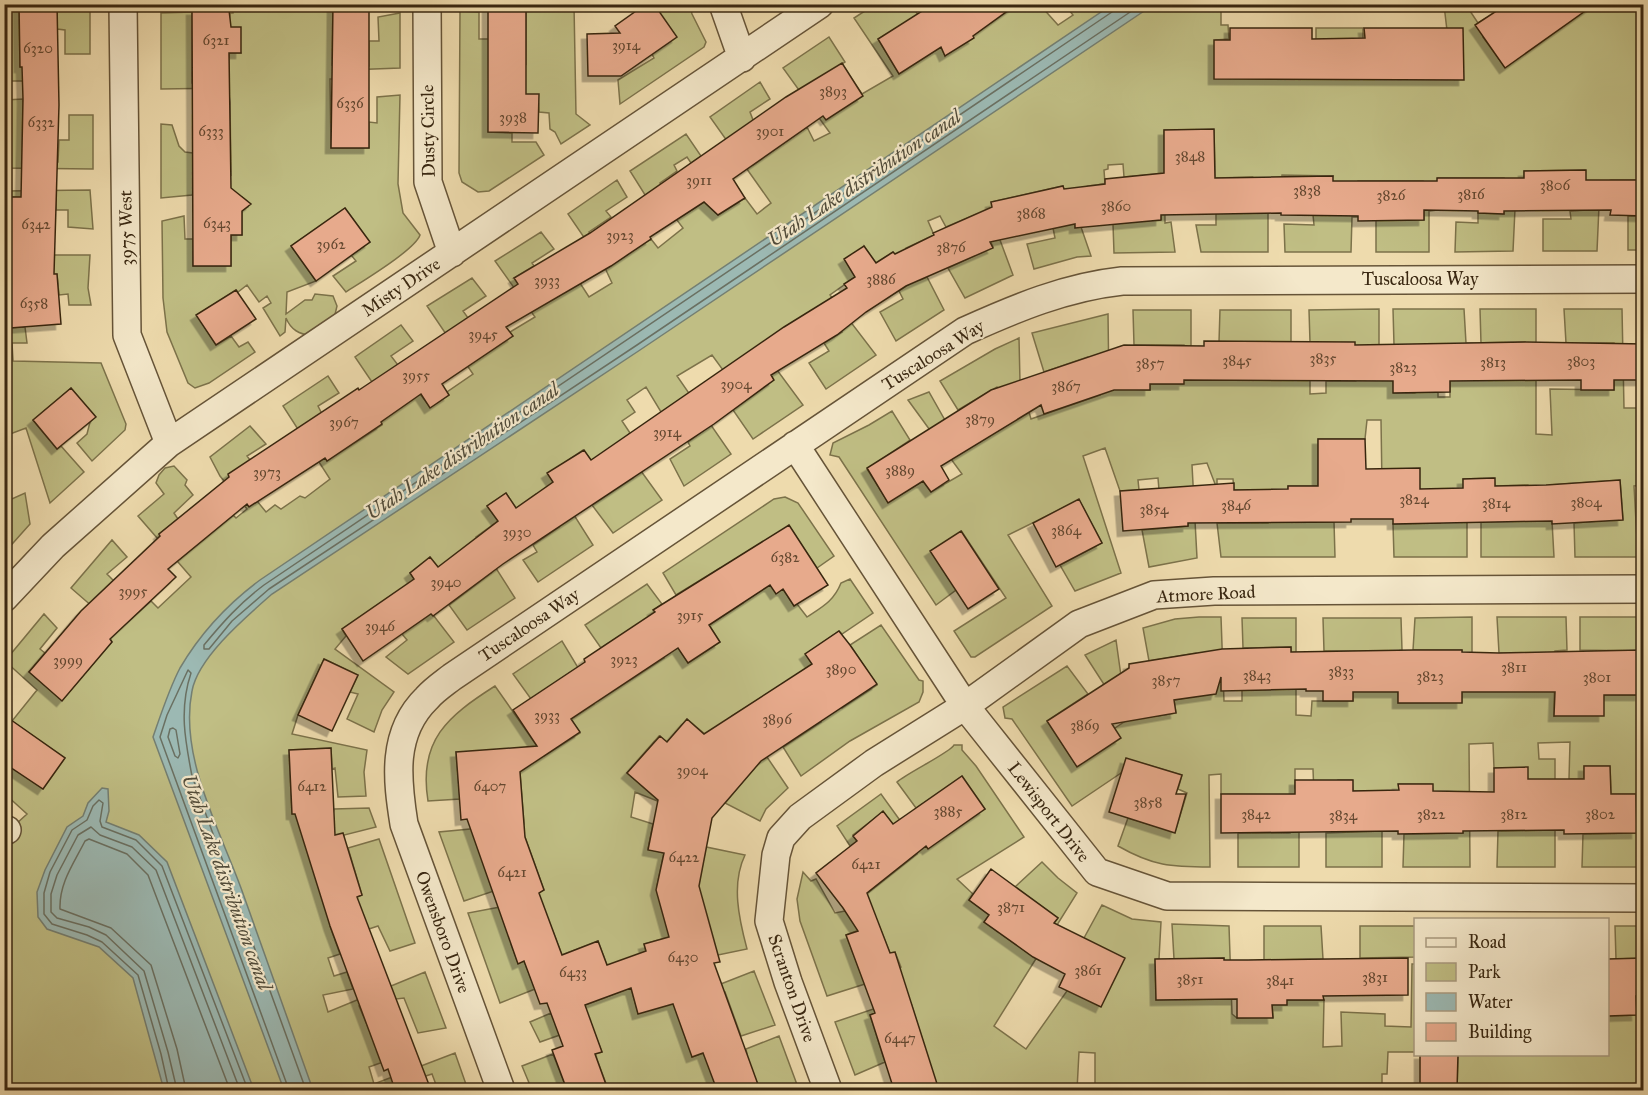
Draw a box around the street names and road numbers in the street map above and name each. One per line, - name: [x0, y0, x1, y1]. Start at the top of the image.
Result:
- street label: Dusty Circle: [416, 84, 440, 178]
- street label: 3975 West: [114, 189, 138, 266]
- street label: Misty Drive: [357, 253, 445, 321]
- street label: Tuscaloosa Way: [1362, 268, 1479, 290]
- street label: Tuscaloosa Way: [878, 314, 989, 395]
- street label: Atmore Road: [1155, 580, 1256, 608]
- street label: Tuscaloosa Way: [474, 583, 584, 667]
- street label: Lewisport Drive: [1003, 758, 1095, 866]
- street label: Owensboro Drive: [411, 868, 475, 996]
- street label: Scranton Drive: [763, 931, 821, 1045]

